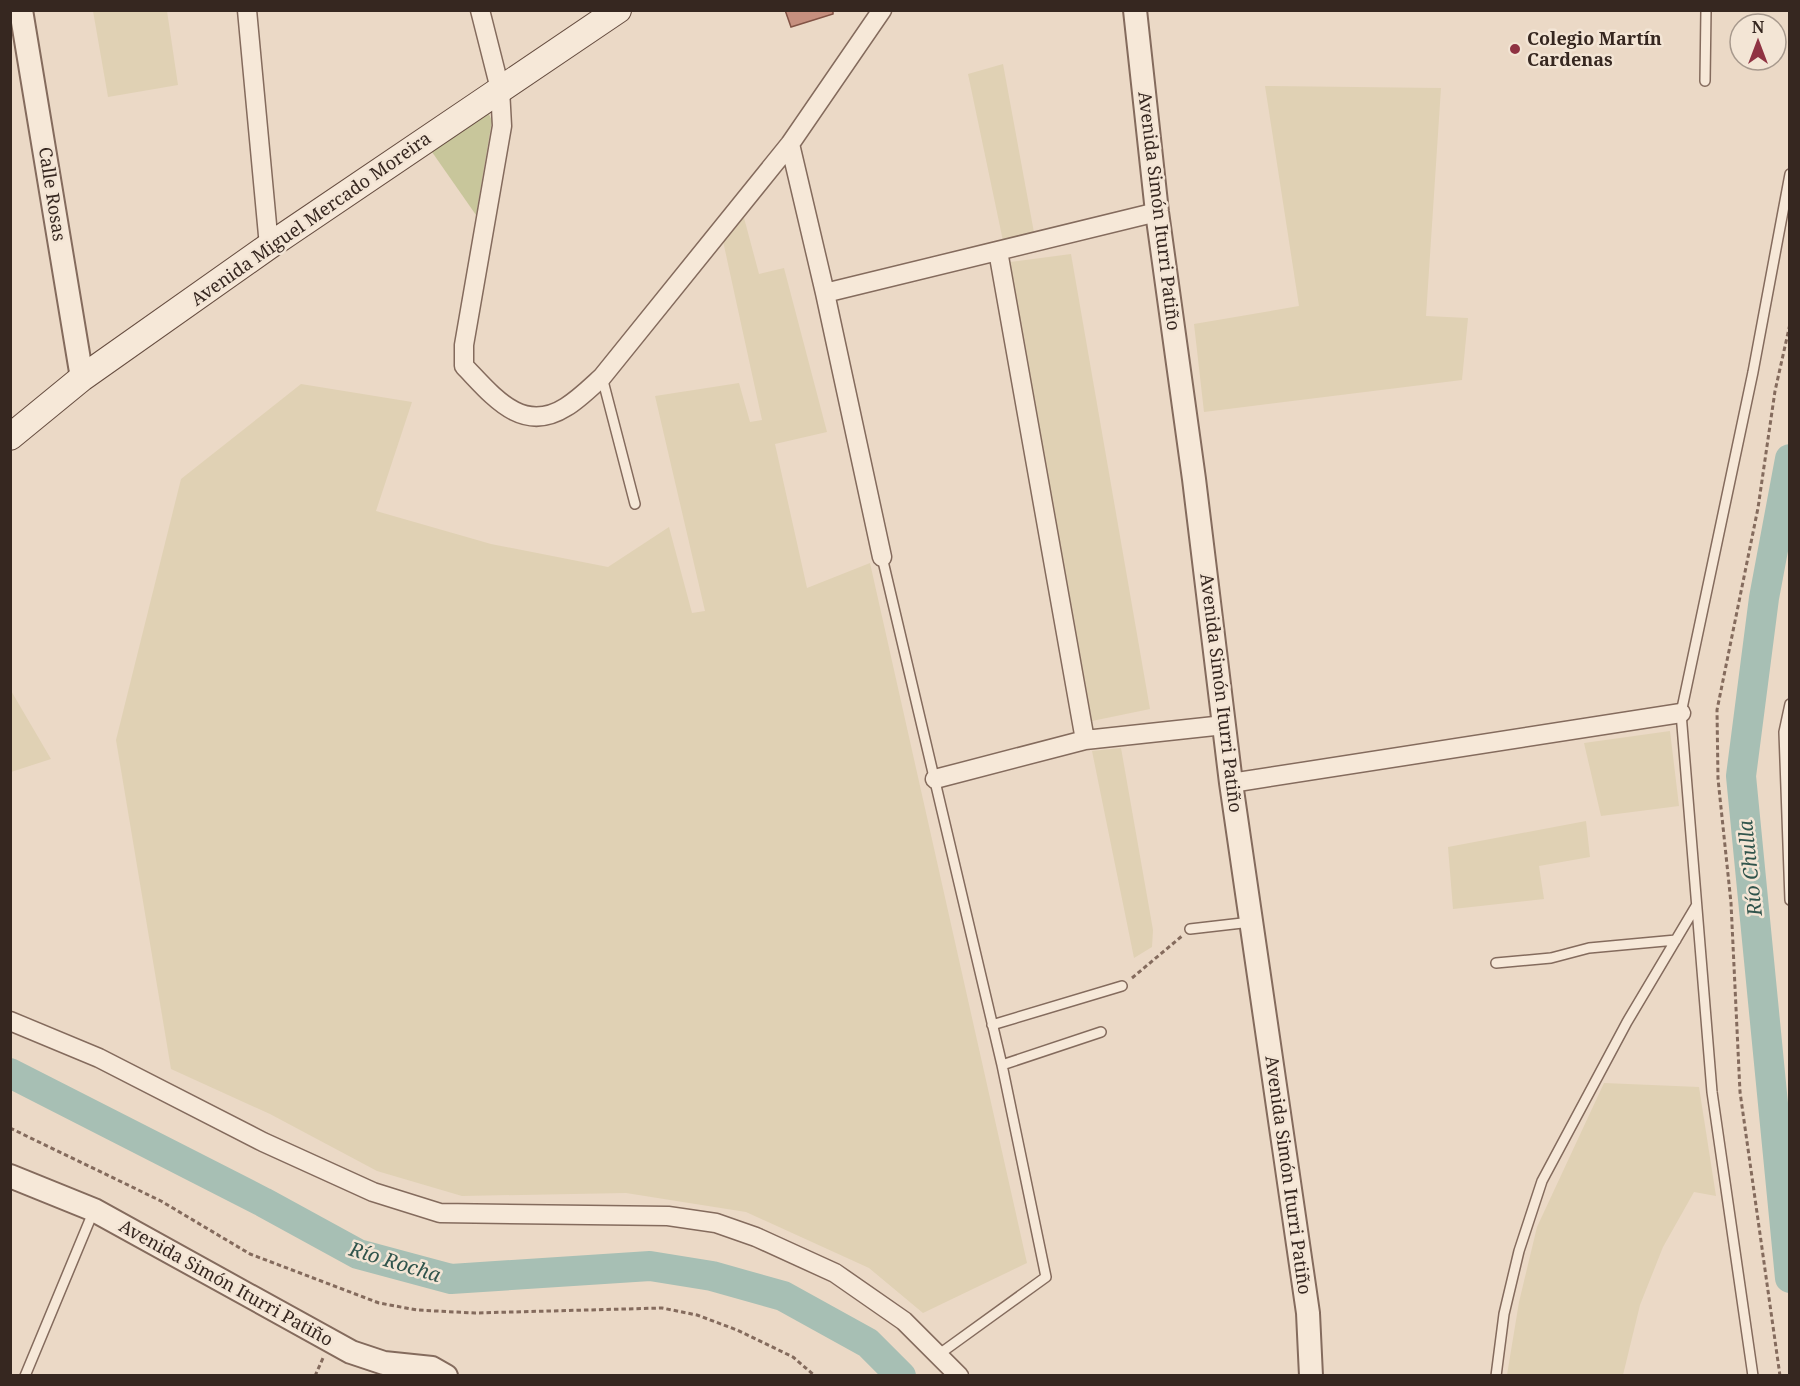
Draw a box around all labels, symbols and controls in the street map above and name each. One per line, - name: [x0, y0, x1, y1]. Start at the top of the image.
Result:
- north arrow: [1728, 12, 1788, 72]
- text: N: [1752, 16, 1765, 38]
- place label: Colegio Martín Cardenas: [1527, 26, 1662, 71]
- marker: Colegio Martín Cardenas: [1508, 42, 1522, 56]
- street label: Avenida Simón Iturri Patiño: [1133, 90, 1187, 332]
- street label: Avenida Miguel Mercado Moreira: [186, 126, 435, 311]
- street label: Calle Rosas: [34, 145, 72, 243]
- street label: Avenida Simón Iturri Patiño: [1195, 572, 1249, 814]
- water label: Río Chulla: [1731, 818, 1768, 918]
- street label: Avenida Simón Iturri Patiño: [1260, 1054, 1318, 1296]
- street label: Avenida Simón Iturri Patiño: [115, 1213, 338, 1351]
- water label: Río Rocha: [345, 1235, 444, 1288]

